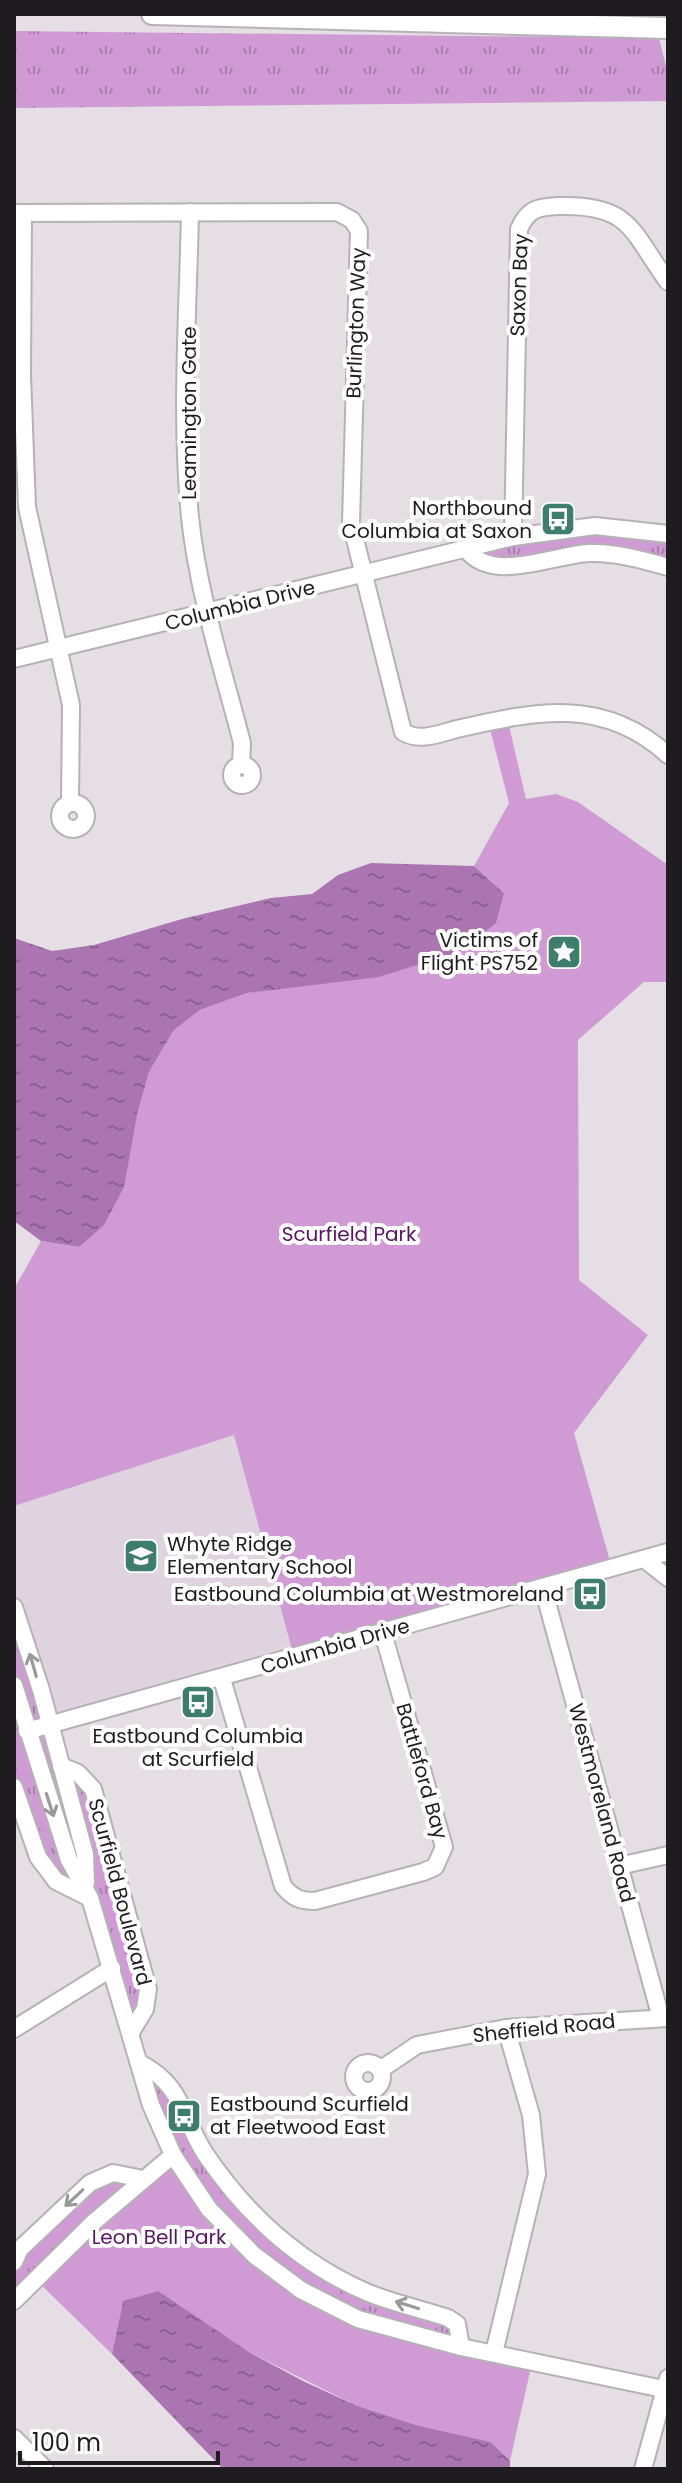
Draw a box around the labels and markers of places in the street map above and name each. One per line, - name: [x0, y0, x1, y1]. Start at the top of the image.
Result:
- place label: Northbound Columbia at Saxon: [342, 494, 532, 545]
- bus stop icon: Northbound Columbia at Saxon: [539, 500, 577, 538]
- place label: Victims of Flight PS752: [421, 926, 538, 977]
- place icon: Victims of Flight PS752: [545, 933, 583, 971]
- place label: Whyte Ridge Elementary School: [167, 1530, 352, 1581]
- school or university icon: Whyte Ridge Elementary School: [122, 1537, 160, 1575]
- bus stop icon: Eastbound Columbia at Westmoreland: [571, 1575, 609, 1613]
- place label: Eastbound Columbia at Westmoreland: [174, 1580, 564, 1608]
- bus stop icon: Eastbound Columbia at Scurfield: [179, 1683, 217, 1721]
- place label: Eastbound Columbia at Scurfield: [93, 1722, 303, 1773]
- place label: Eastbound Scurfield at Fleetwood East: [210, 2090, 409, 2141]
- bus stop icon: Eastbound Scurfield at Fleetwood East: [165, 2097, 203, 2135]

